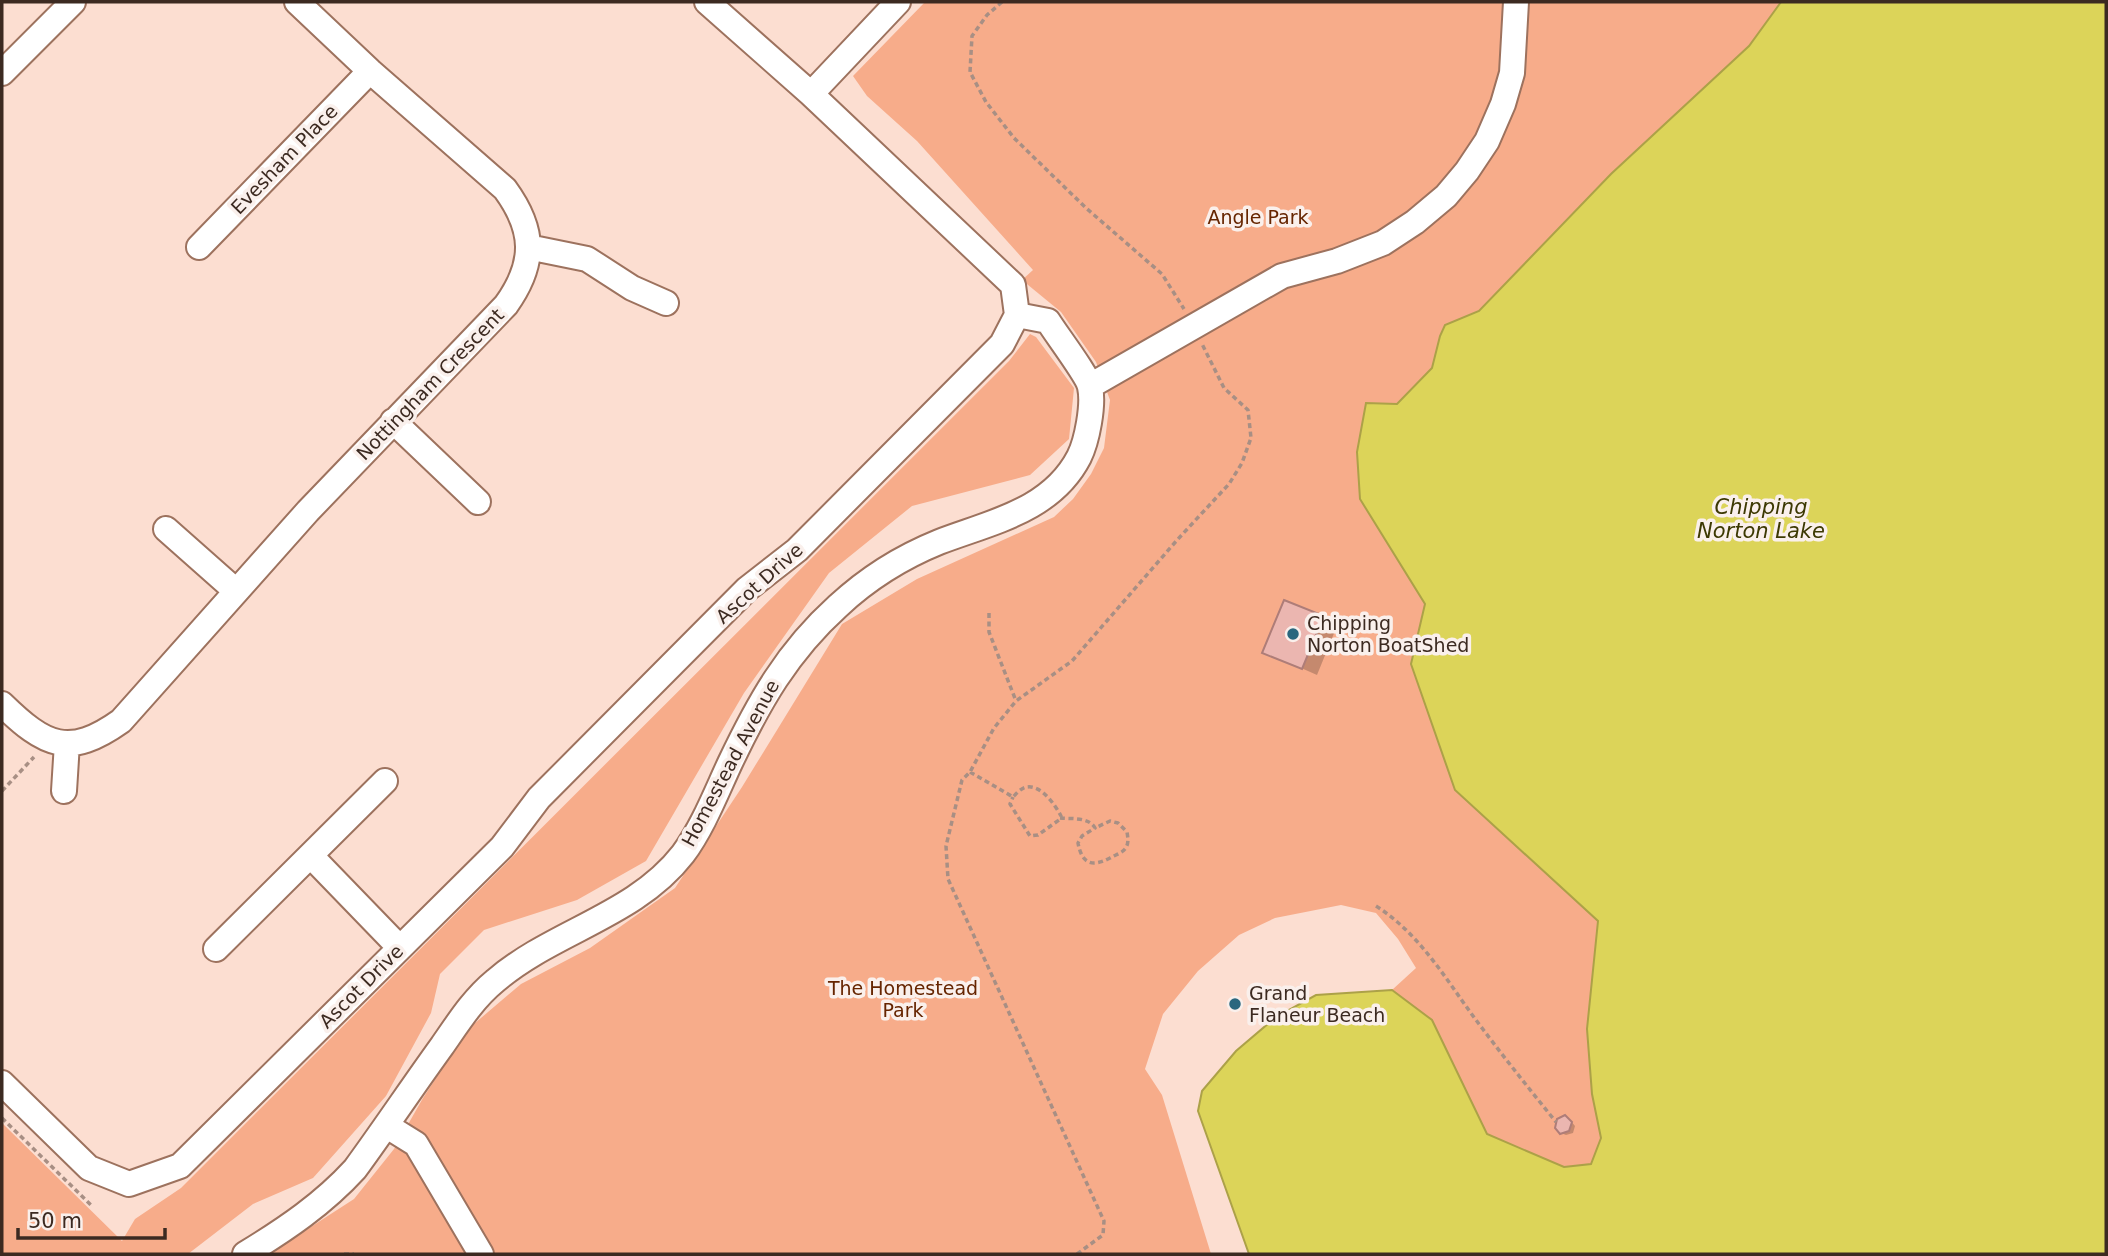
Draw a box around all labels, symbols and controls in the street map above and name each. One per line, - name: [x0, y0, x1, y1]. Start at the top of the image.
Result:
- street label: Evesham Place: [226, 100, 342, 218]
- park label: Angle Park: [1207, 206, 1309, 228]
- street label: Nottingham Crescent: [352, 304, 508, 464]
- water label: Chipping Norton Lake: [1697, 495, 1825, 543]
- street label: Ascot Drive: [711, 538, 807, 628]
- place label: Chipping Norton BoatShed: [1307, 612, 1469, 656]
- marker: Chipping Norton BoatShed: [1285, 626, 1301, 642]
- street label: Homestead Avenue: [677, 676, 783, 850]
- street label: Ascot Drive: [315, 940, 407, 1032]
- park label: The Homestead Park: [827, 977, 978, 1021]
- place label: Grand Flaneur Beach: [1249, 982, 1385, 1026]
- marker: Grand Flaneur Beach: [1227, 996, 1243, 1012]
- scale bar: [18, 1196, 164, 1240]
- text: 50 m: [28, 1209, 82, 1233]

